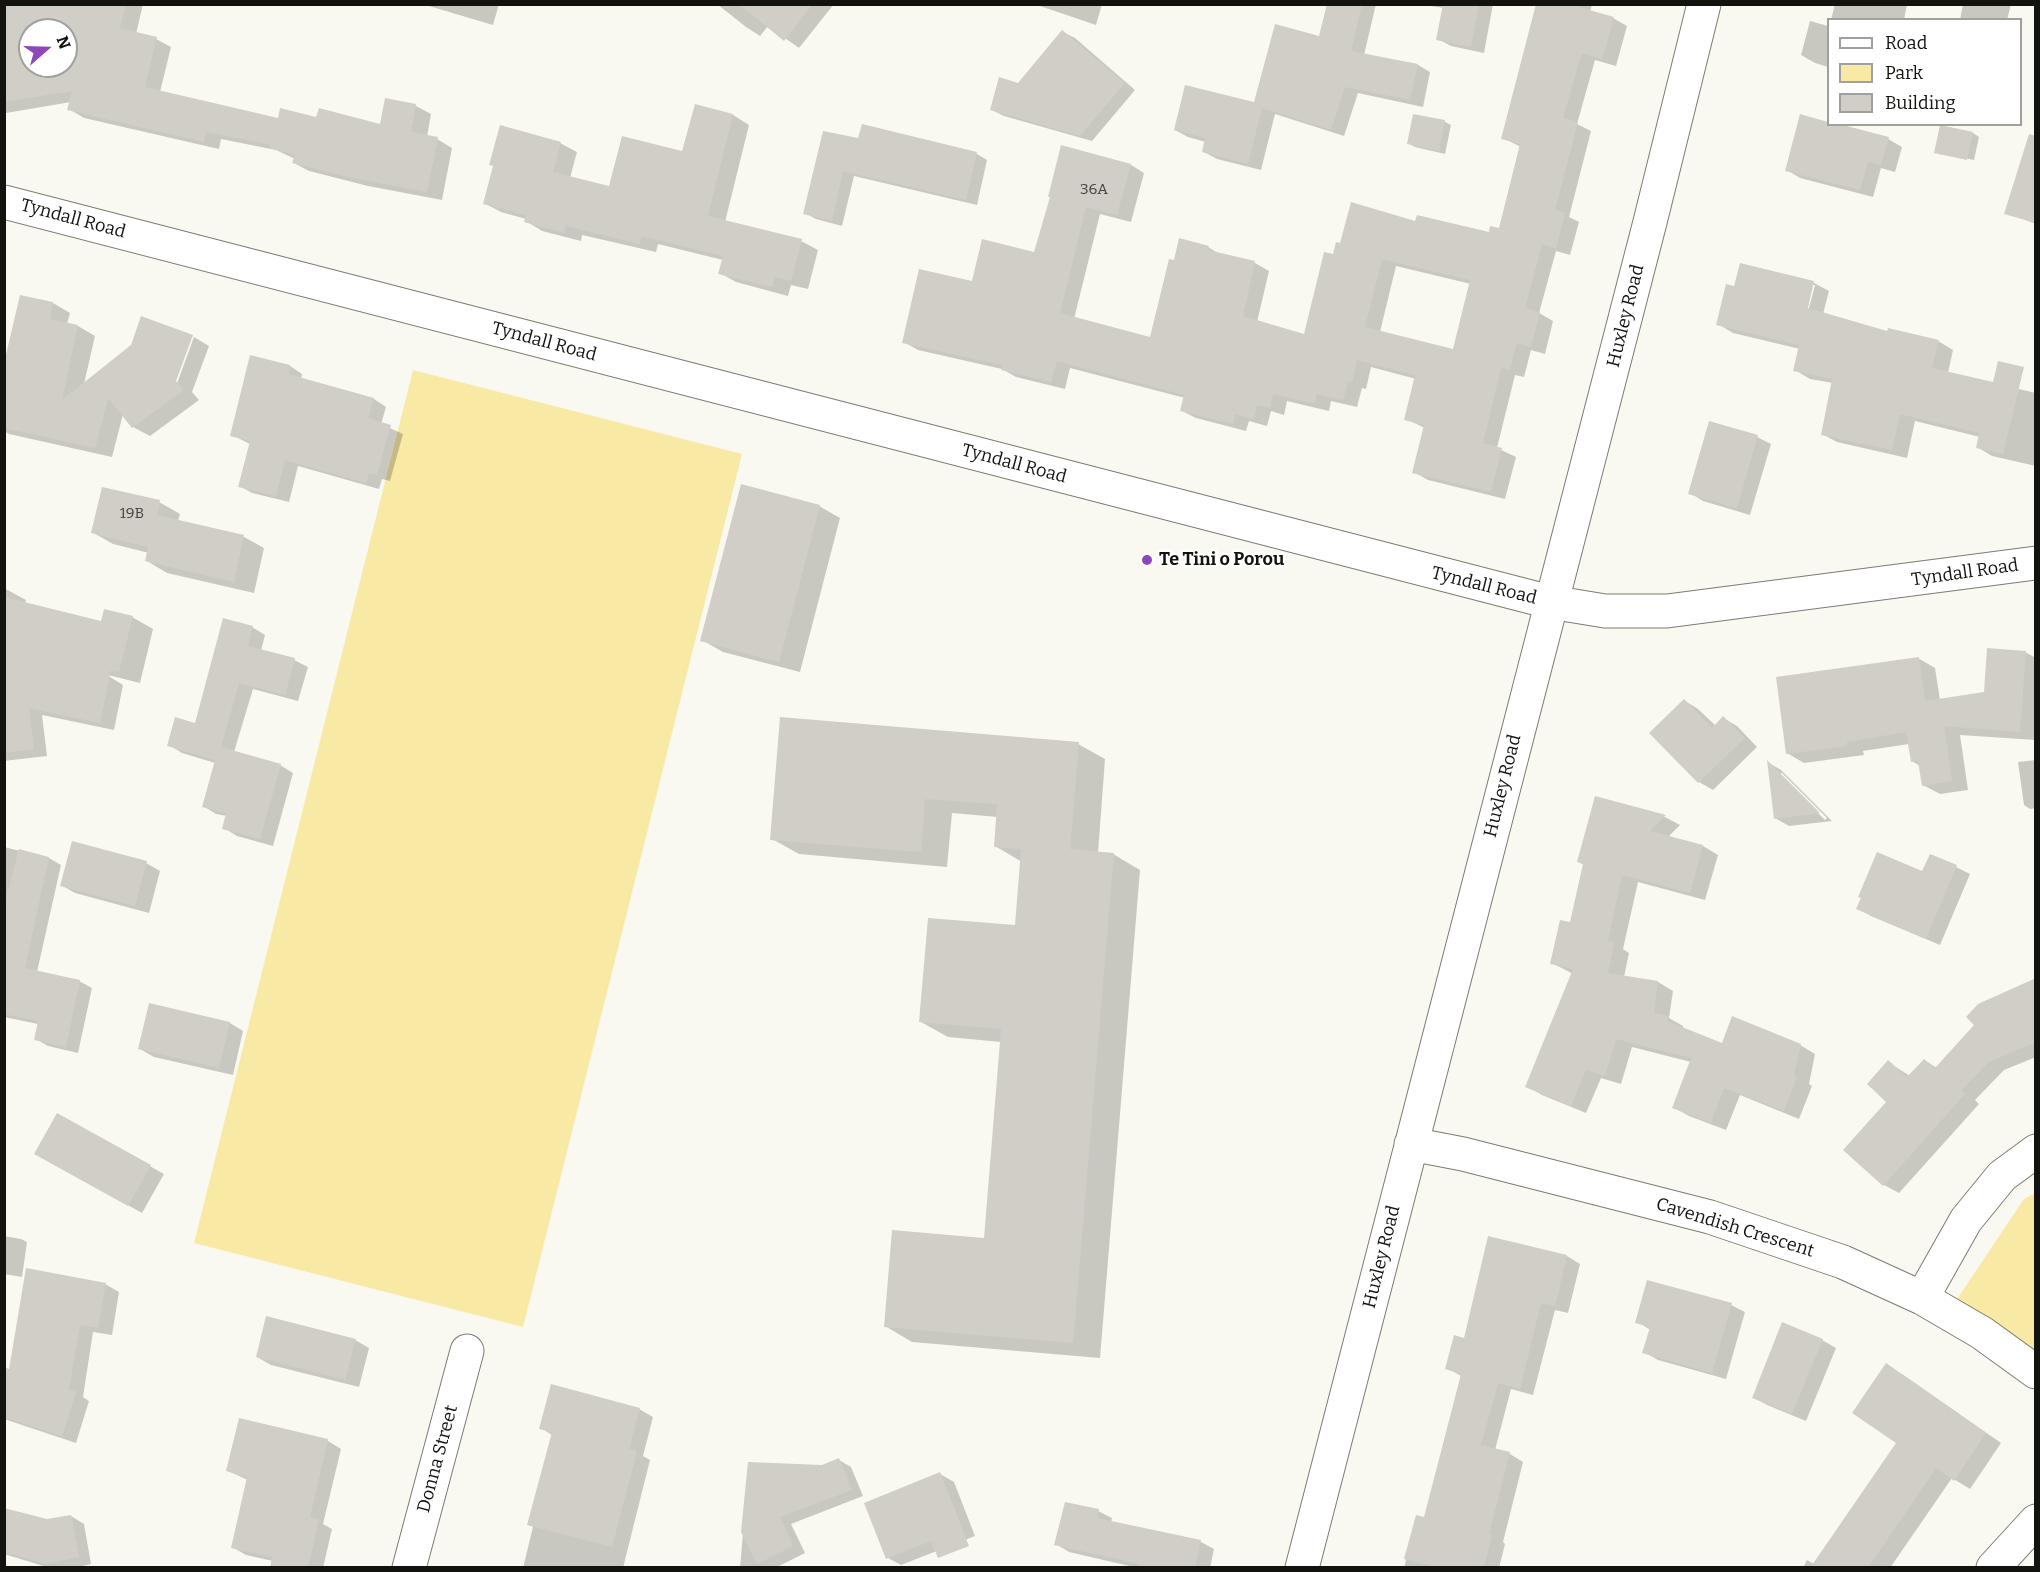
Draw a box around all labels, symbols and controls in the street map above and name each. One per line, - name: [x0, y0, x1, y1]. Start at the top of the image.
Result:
- north arrow: [18, 18, 78, 78]
- legend: [1827, 18, 2022, 126]
- text: Road: [1885, 32, 1927, 54]
- text: N: [52, 33, 75, 51]
- text: Park: [1885, 62, 1923, 84]
- text: Building: [1885, 92, 1956, 114]
- house number: 36A: [1080, 181, 1108, 199]
- street label: Tyndall Road: [18, 195, 128, 243]
- street label: Huxley Road: [1603, 262, 1649, 370]
- street label: Tyndall Road: [489, 318, 599, 366]
- street label: Tyndall Road: [959, 440, 1069, 488]
- house number: 19B: [120, 505, 144, 523]
- place label: Te Tini o Porou: [1159, 549, 1284, 571]
- marker: Te Tini o Porou: [1140, 553, 1154, 567]
- street label: Tyndall Road: [1910, 555, 2020, 591]
- street label: Tyndall Road: [1429, 562, 1539, 610]
- street label: Huxley Road: [1480, 732, 1526, 840]
- street label: Cavendish Crescent: [1653, 1194, 1817, 1262]
- street label: Huxley Road: [1359, 1203, 1405, 1311]
- street label: Donna Street: [413, 1403, 463, 1515]

